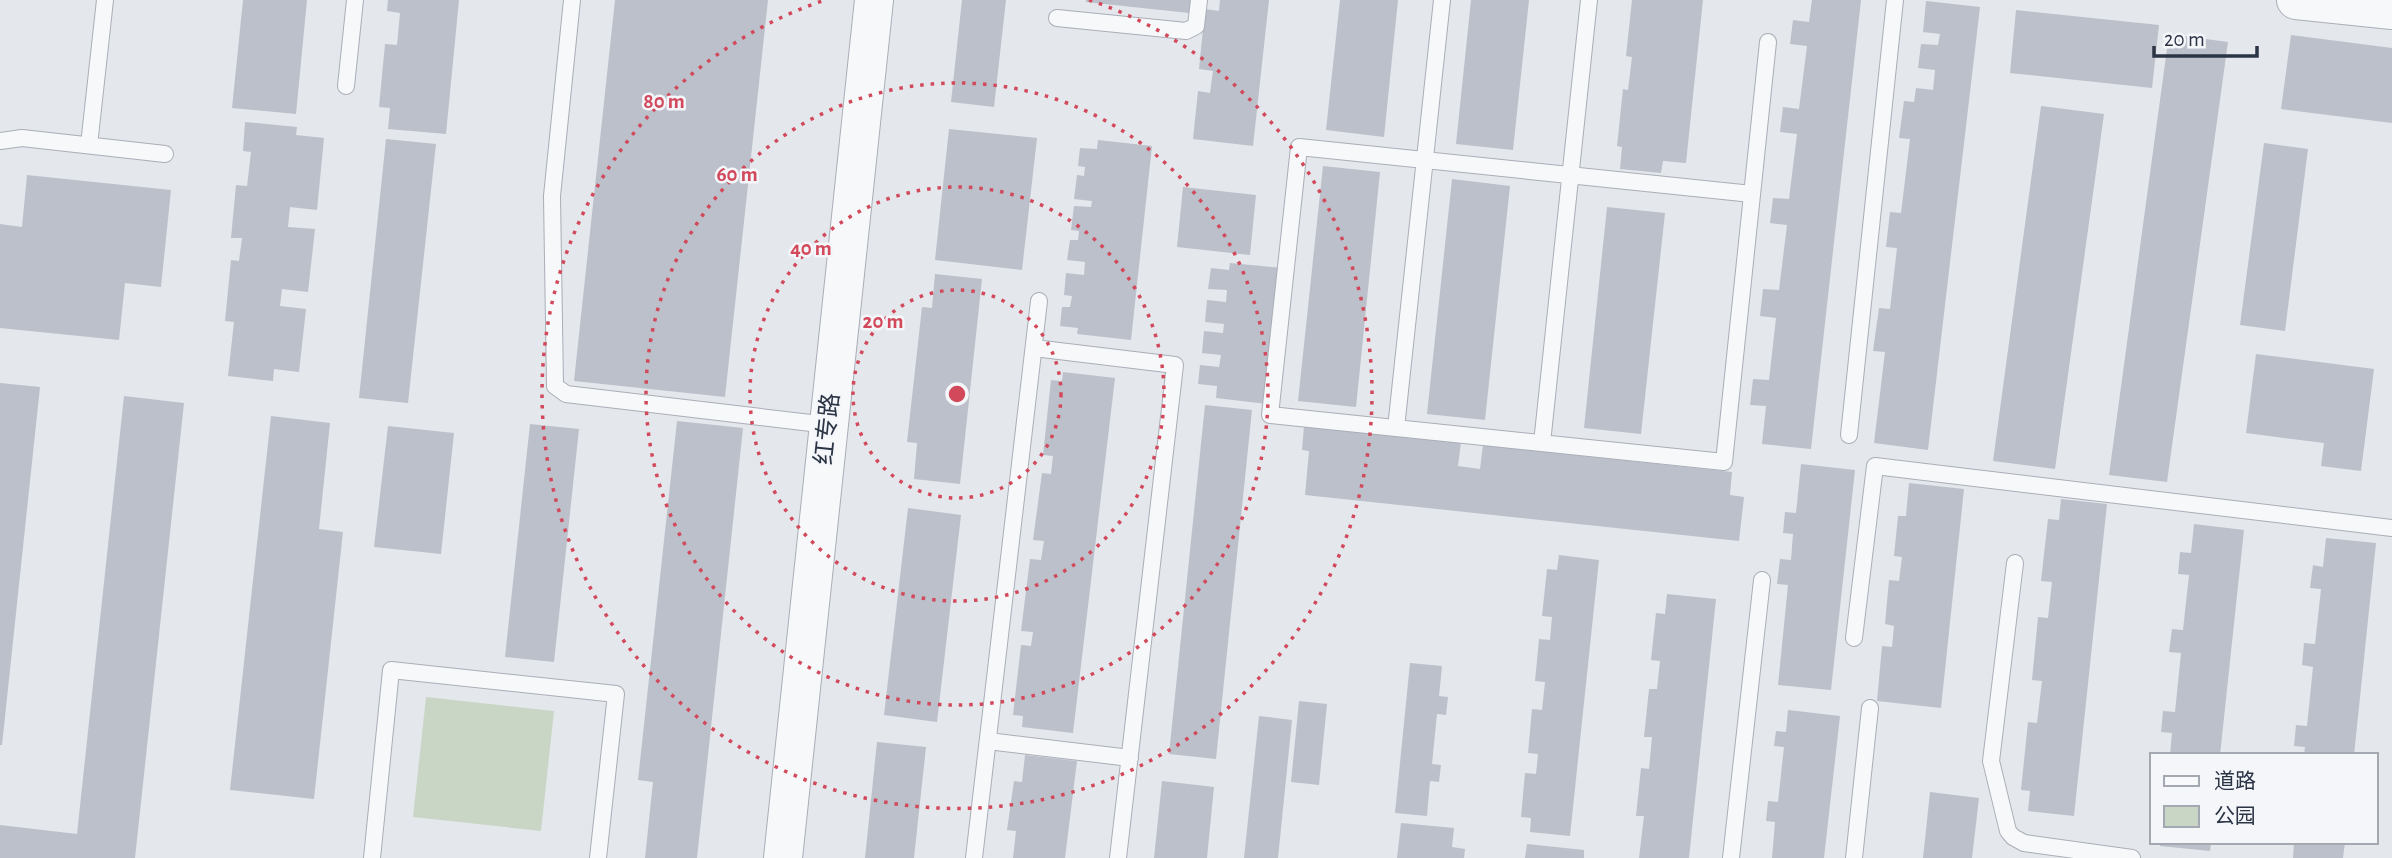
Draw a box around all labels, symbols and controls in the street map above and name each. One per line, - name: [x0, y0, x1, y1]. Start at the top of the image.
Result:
- scale bar: [2154, 14, 2257, 58]
- text: 20 m: [2164, 29, 2205, 50]
- text: 80 m: [643, 91, 685, 112]
- text: 60 m: [716, 164, 758, 185]
- text: 40 m: [790, 238, 832, 259]
- text: 20 m: [863, 311, 903, 332]
- centre of rings: [945, 382, 969, 406]
- street label: 红专路: [810, 392, 844, 466]
- legend: [2150, 753, 2378, 844]
- text: 道路: [2214, 770, 2256, 792]
- text: 公园: [2214, 805, 2256, 827]

